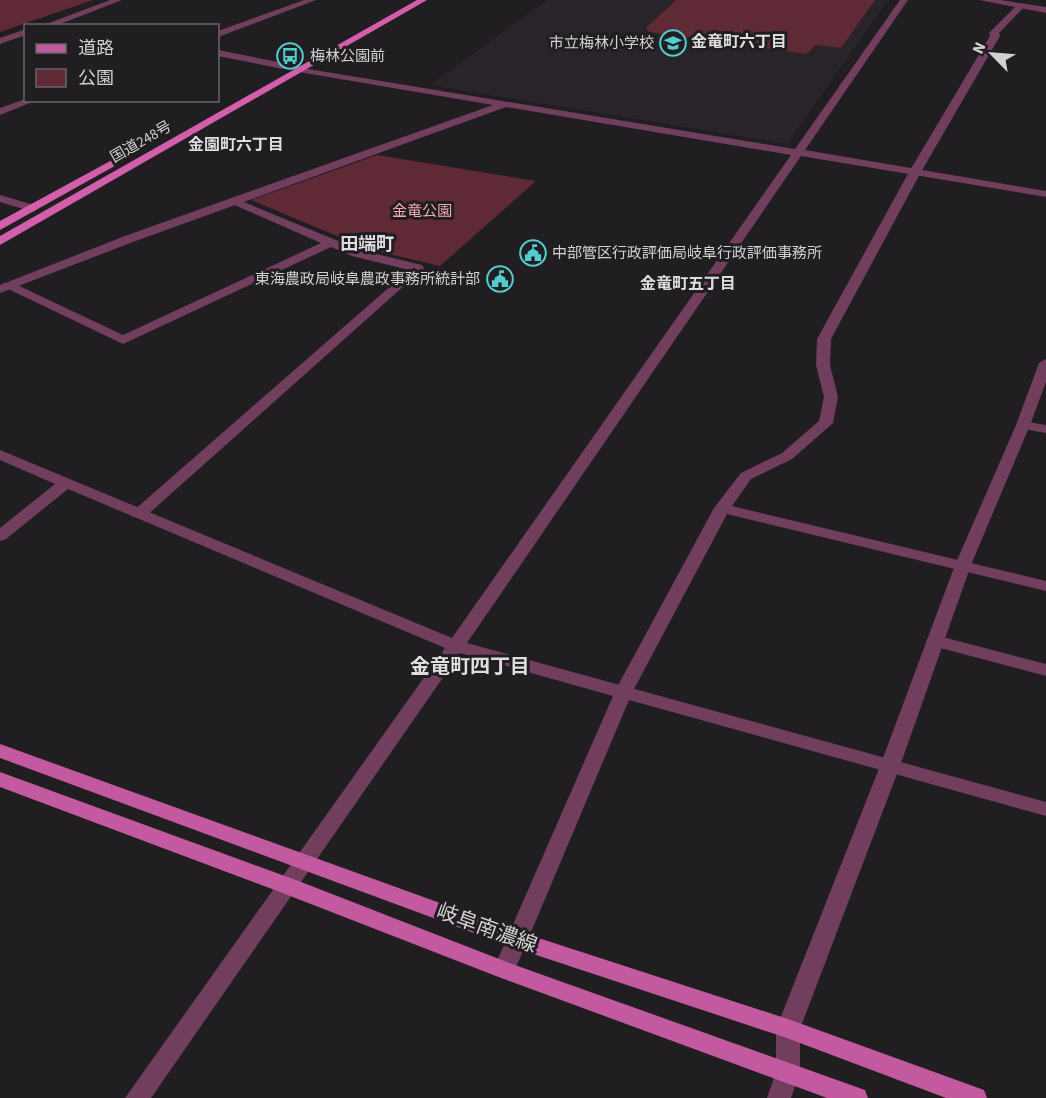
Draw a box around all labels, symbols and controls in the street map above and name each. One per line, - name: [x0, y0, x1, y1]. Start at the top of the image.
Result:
- legend: [24, 24, 219, 102]
- north arrow: [962, 24, 1022, 84]
- school or university icon: 市立梅林小学校: [658, 28, 688, 58]
- district label: 金竜町六丁目: [691, 31, 787, 53]
- place label: 市立梅林小学校: [549, 33, 654, 54]
- text: 道路: [78, 36, 114, 61]
- text: N: [967, 39, 992, 58]
- bus stop icon: 梅林公園前: [275, 41, 305, 71]
- place label: 梅林公園前: [310, 46, 385, 67]
- text: 公園: [78, 66, 114, 91]
- street label: 国道248号: [107, 116, 175, 168]
- district label: 金園町六丁目: [188, 134, 284, 156]
- park label: 金竜公園: [392, 201, 452, 222]
- district label: 田端町: [340, 232, 394, 257]
- public building icon: 中部管区行政評価局岐阜行政評価事務所: [518, 238, 548, 268]
- place label: 中部管区行政評価局岐阜行政評価事務所: [552, 243, 822, 264]
- public building icon: 東海農政局岐阜農政事務所統計部: [485, 264, 515, 294]
- place label: 東海農政局岐阜農政事務所統計部: [255, 269, 480, 290]
- district label: 金竜町五丁目: [640, 273, 736, 295]
- district label: 金竜町四丁目: [410, 653, 530, 681]
- street label: 岐阜南濃線: [433, 896, 541, 960]

